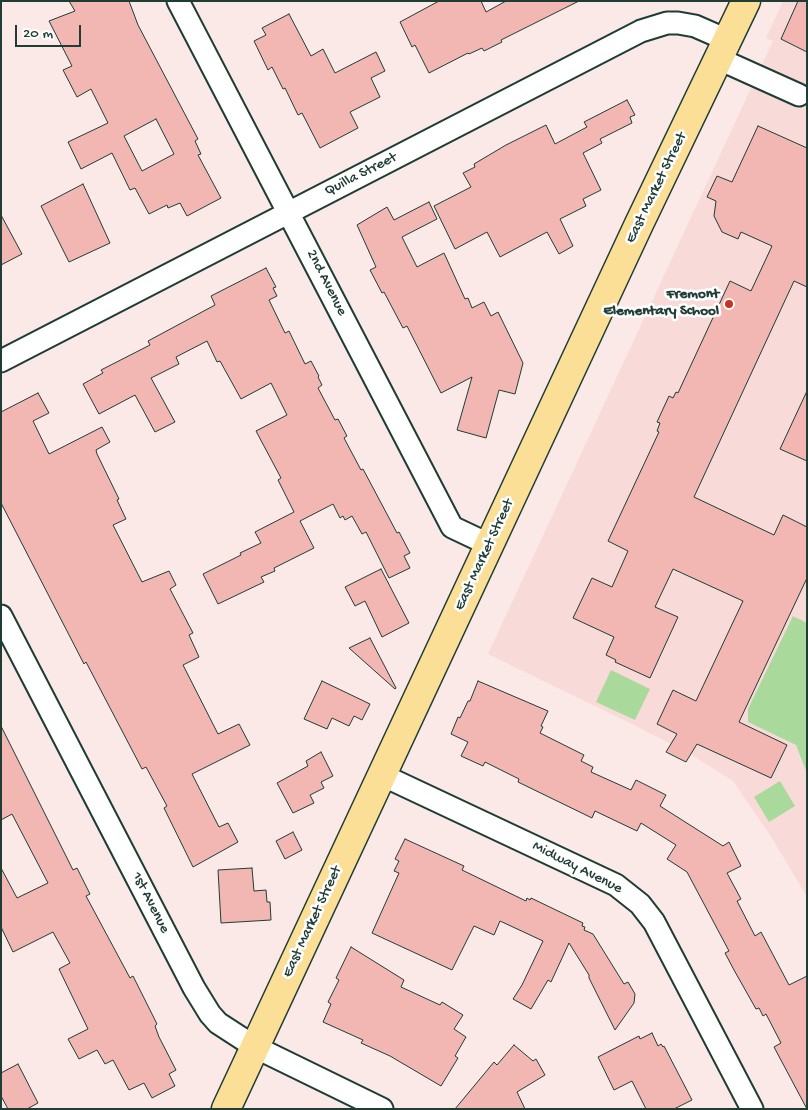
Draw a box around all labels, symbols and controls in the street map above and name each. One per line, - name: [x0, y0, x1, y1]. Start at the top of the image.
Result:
- scale bar: [18, 15, 84, 47]
- text: 20 m: [23, 25, 53, 43]
- street label: East Market Street: [622, 130, 692, 246]
- street label: Quilla Street: [322, 149, 400, 201]
- street label: 2nd Avenue: [302, 247, 350, 319]
- place label: Fremont Elementary School: [603, 286, 719, 321]
- marker: Fremont Elementary School: [723, 298, 735, 310]
- street label: East Market Street: [451, 496, 519, 614]
- street label: Midway Avenue: [529, 838, 625, 898]
- street label: East Market Street: [279, 863, 347, 981]
- street label: 1st Avenue: [127, 869, 173, 937]

